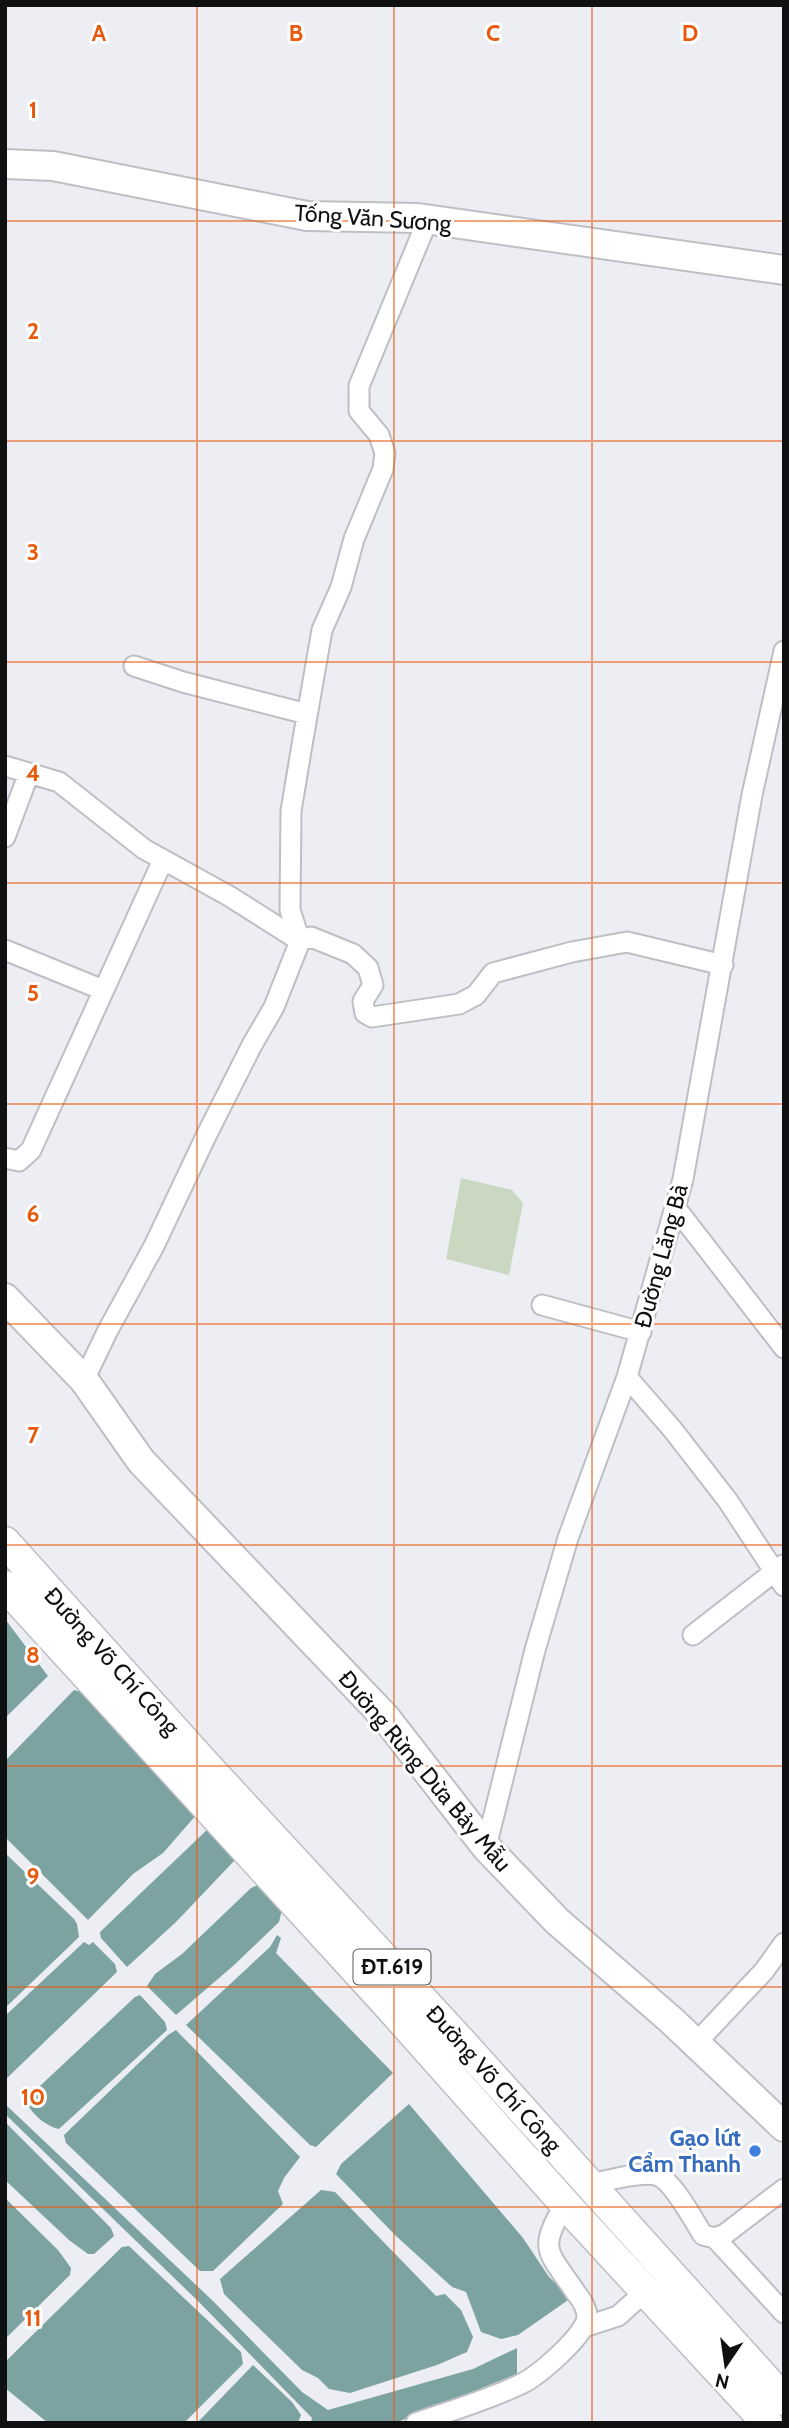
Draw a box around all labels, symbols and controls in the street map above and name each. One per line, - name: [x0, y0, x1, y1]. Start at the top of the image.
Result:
- text: A: [92, 19, 107, 47]
- text: B: [289, 19, 303, 47]
- text: C: [486, 19, 500, 47]
- text: D: [682, 19, 698, 47]
- text: 1: [29, 96, 37, 124]
- street label: Tống Văn Sương: [294, 199, 453, 237]
- text: 2: [27, 317, 39, 345]
- text: 3: [27, 538, 39, 566]
- text: 4: [26, 759, 40, 787]
- text: 5: [27, 979, 39, 1007]
- street label: Đường Lăng Bà: [628, 1181, 694, 1331]
- text: 6: [27, 1200, 39, 1228]
- text: 7: [27, 1421, 39, 1449]
- street label: Đường Võ Chí Công: [38, 1581, 186, 1741]
- text: 8: [26, 1641, 40, 1669]
- street label: Đường Rừng Dừa Bảy Mẫu: [333, 1665, 517, 1877]
- text: 9: [27, 1862, 39, 1890]
- road number: ĐT.619: [354, 1950, 430, 1984]
- street label: Đường Võ Chí Công: [420, 1999, 568, 2159]
- text: 10: [21, 2083, 45, 2111]
- place label: Gạo lứt Cẩm Thanh: [628, 2124, 741, 2178]
- marker: Gạo lứt Cẩm Thanh: [747, 2143, 763, 2159]
- text: 11: [25, 2304, 41, 2332]
- north arrow: [691, 2330, 761, 2400]
- text: N: [713, 2368, 731, 2394]

